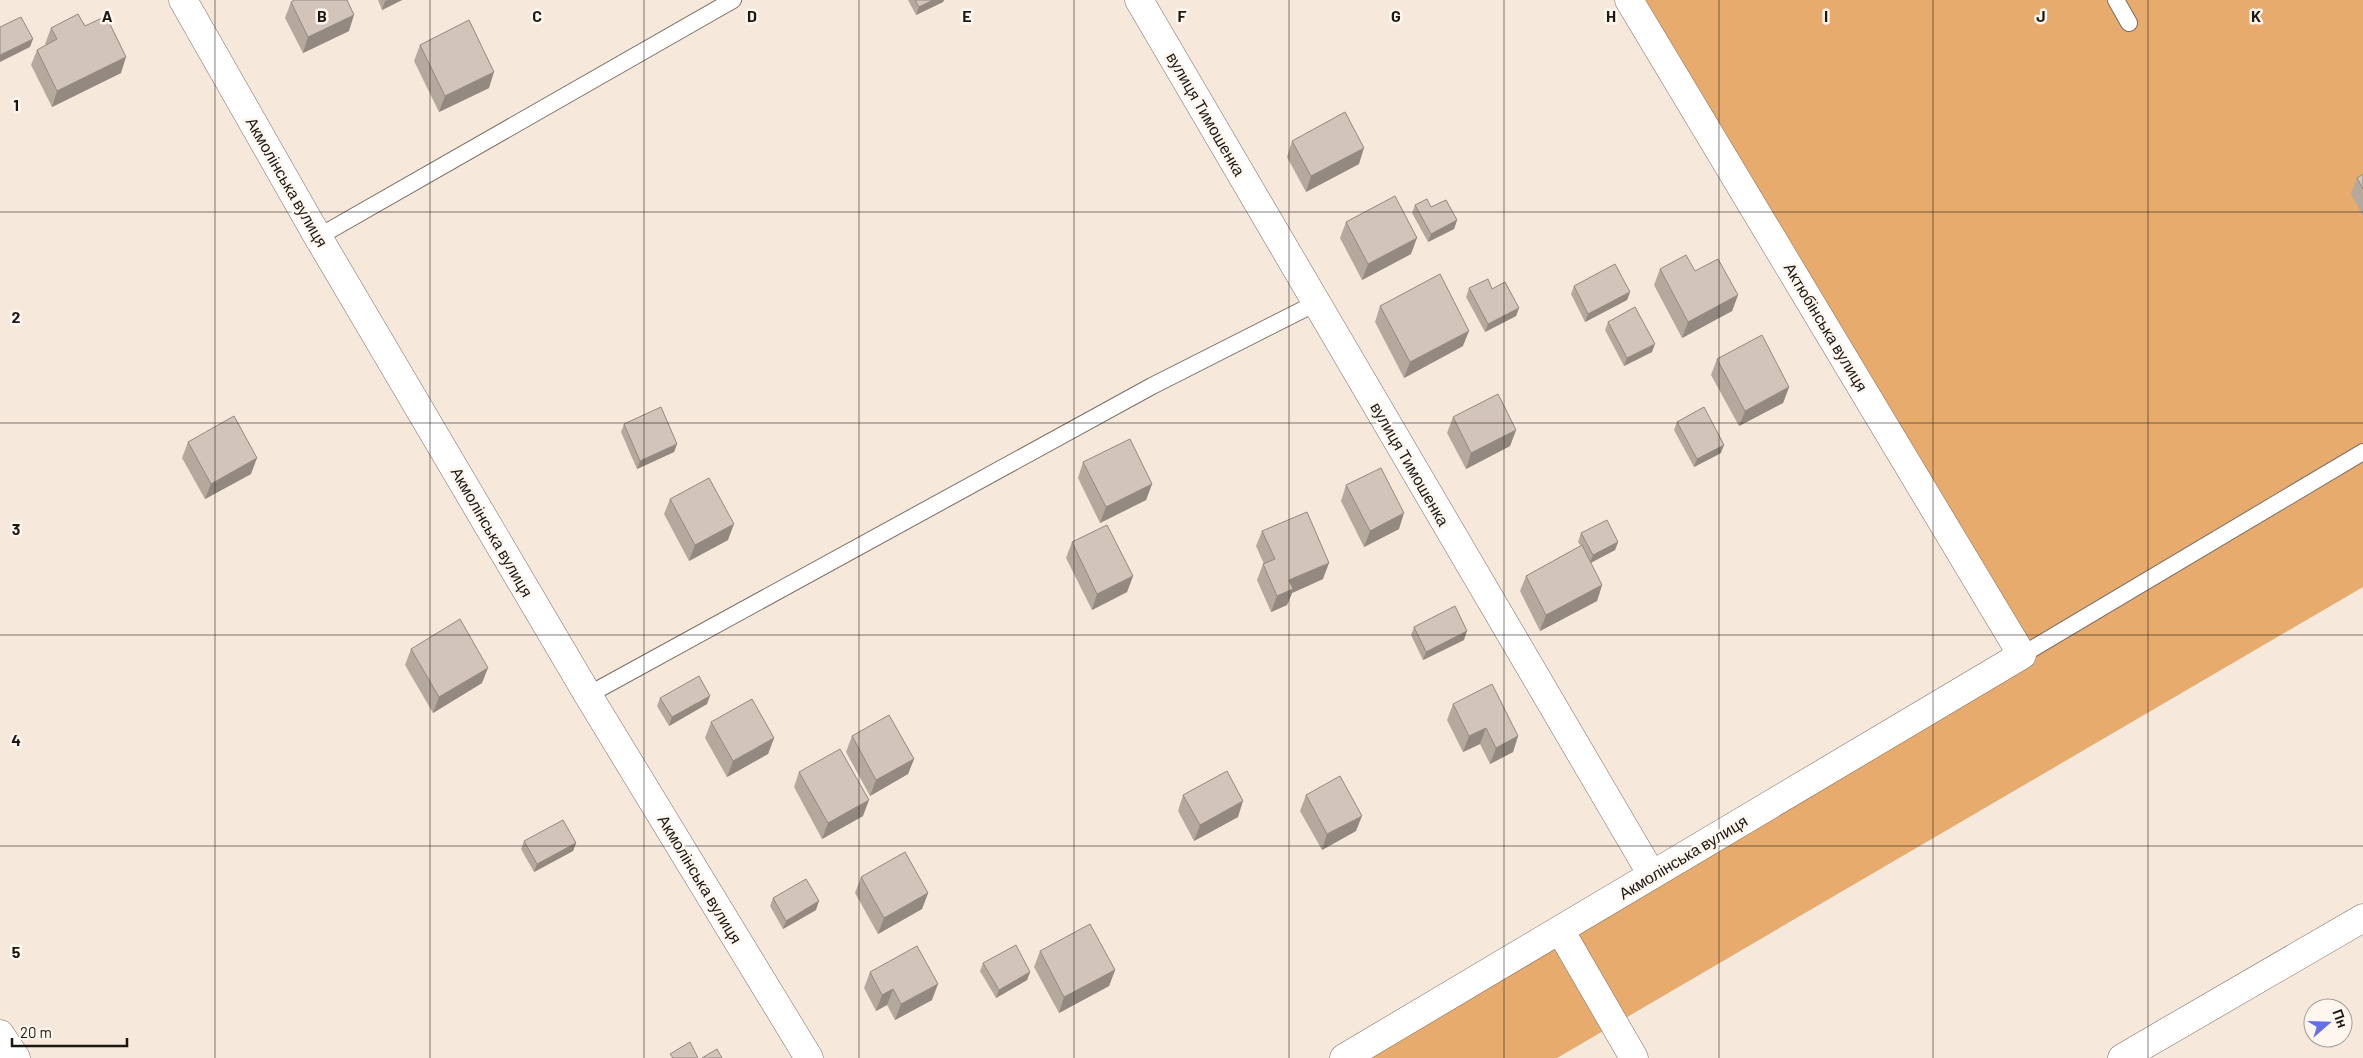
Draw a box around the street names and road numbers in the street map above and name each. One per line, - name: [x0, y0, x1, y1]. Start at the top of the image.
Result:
- street label: вулиця Тимошенка: [1163, 48, 1250, 179]
- street label: Акмолінська вулиця: [243, 114, 332, 250]
- street label: Актюбінська вулиця: [1781, 259, 1872, 394]
- street label: вулиця Тимошенка: [1367, 398, 1454, 529]
- street label: Акмолінська вулиця: [448, 464, 537, 600]
- street label: Акмолінська вулиця: [655, 811, 746, 946]
- street label: Акмолінська вулиця: [1615, 811, 1750, 902]

